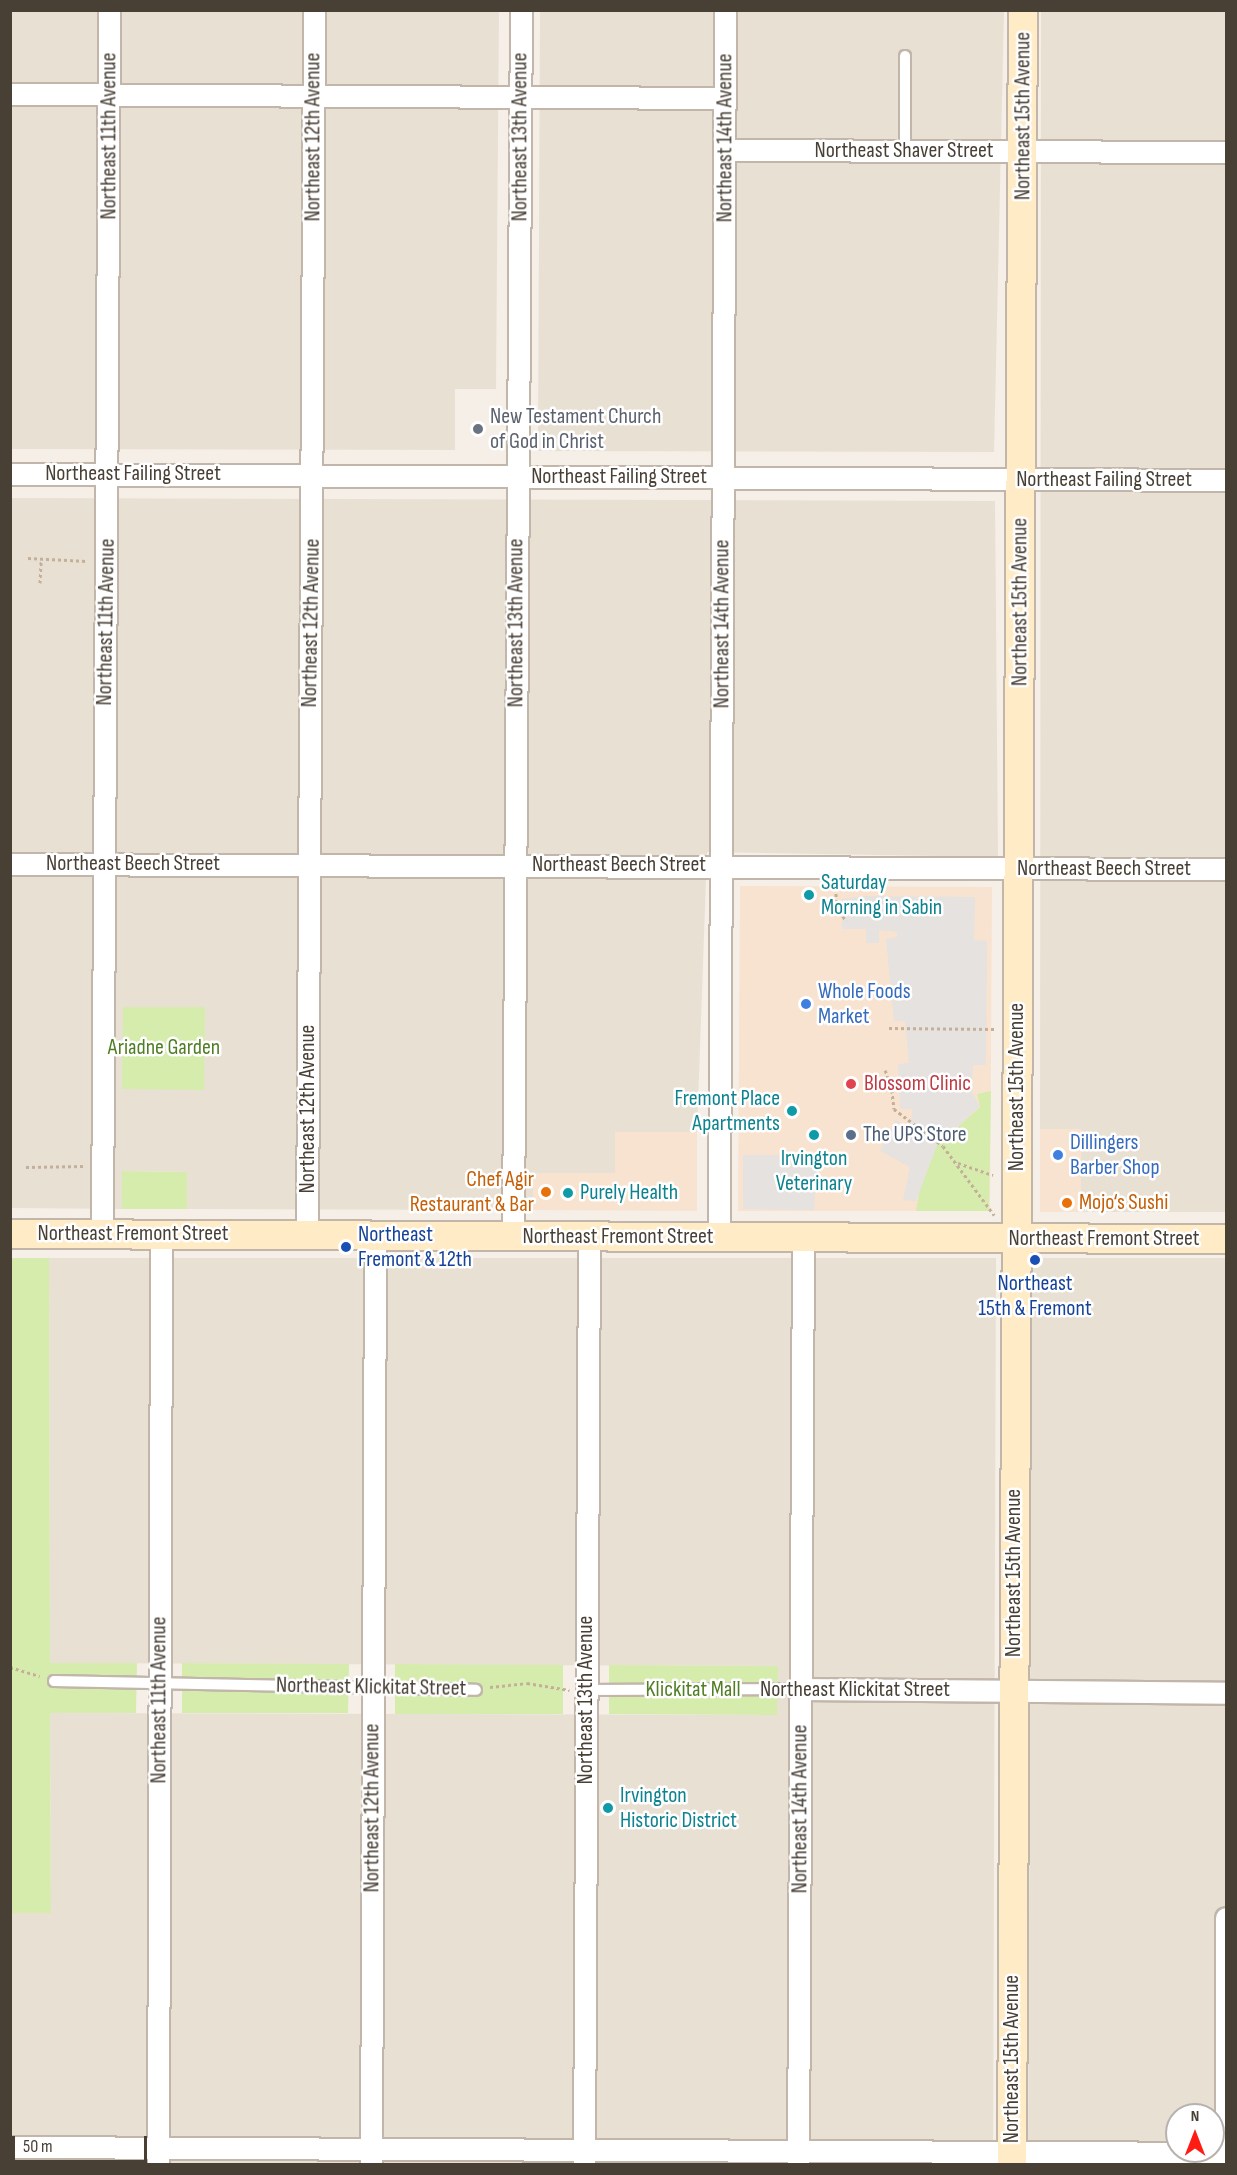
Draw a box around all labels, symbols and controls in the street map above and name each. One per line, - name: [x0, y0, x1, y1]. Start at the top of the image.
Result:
- street label: Northeast 15th Avenue: [1010, 32, 1036, 200]
- street label: Northeast 11th Avenue: [96, 52, 122, 220]
- street label: Northeast 12th Avenue: [300, 53, 326, 221]
- street label: Northeast 13th Avenue: [507, 53, 533, 221]
- street label: Northeast 14th Avenue: [712, 54, 738, 222]
- street label: Northeast Shaver Street: [814, 138, 994, 164]
- place label: New Testament Church of God in Christ: [490, 403, 661, 454]
- marker: New Testament Church of God in Christ: [471, 422, 485, 436]
- street label: Northeast Failing Street: [45, 461, 221, 487]
- street label: Northeast Failing Street: [531, 464, 707, 490]
- street label: Northeast Failing Street: [1016, 467, 1192, 493]
- street label: Northeast 15th Avenue: [1007, 518, 1033, 686]
- street label: Northeast 11th Avenue: [91, 538, 121, 706]
- street label: Northeast 12th Avenue: [296, 538, 326, 708]
- street label: Northeast 13th Avenue: [503, 539, 529, 707]
- street label: Northeast 14th Avenue: [709, 540, 735, 708]
- street label: Northeast Beech Street: [46, 851, 220, 877]
- street label: Northeast Beech Street: [532, 852, 706, 878]
- street label: Northeast Beech Street: [1017, 856, 1191, 882]
- place label: Saturday Morning in Sabin: [821, 869, 942, 920]
- marker: Saturday Morning in Sabin: [802, 888, 816, 902]
- place label: Whole Foods Market: [818, 978, 911, 1030]
- marker: Whole Foods Market: [799, 997, 813, 1011]
- street label: Northeast 15th Avenue: [1004, 1003, 1030, 1171]
- street label: Northeast 12th Avenue: [295, 1025, 321, 1193]
- park label: Ariadne Garden: [108, 1035, 220, 1061]
- place label: Blossom Clinic: [864, 1071, 971, 1097]
- marker: Blossom Clinic: [842, 1075, 860, 1093]
- place label: Fremont Place Apartments: [674, 1085, 780, 1136]
- marker: Fremont Place Apartments: [785, 1104, 799, 1118]
- place label: The UPS Store: [863, 1122, 967, 1148]
- marker: Irvington Veterinary: [807, 1128, 821, 1142]
- marker: The UPS Store: [844, 1128, 858, 1142]
- place label: Dillingers Barber Shop: [1070, 1129, 1159, 1180]
- place label: Irvington Veterinary: [776, 1145, 852, 1196]
- marker: Dillingers Barber Shop: [1051, 1148, 1065, 1162]
- place label: Chef Agir Restaurant & Bar: [410, 1166, 534, 1218]
- place label: Purely Health: [580, 1180, 678, 1206]
- marker: Chef Agir Restaurant & Bar: [539, 1185, 553, 1199]
- marker: Purely Health: [561, 1186, 575, 1200]
- place label: Mojo‘s Sushi: [1079, 1190, 1168, 1216]
- marker: Mojo‘s Sushi: [1060, 1196, 1074, 1210]
- street label: Northeast Fremont Street: [37, 1221, 229, 1247]
- place label: Northeast Fremont & 12th: [358, 1221, 472, 1272]
- street label: Northeast Fremont Street: [522, 1224, 714, 1250]
- street label: Northeast Fremont Street: [1008, 1226, 1200, 1252]
- marker: Northeast Fremont & 12th: [339, 1240, 353, 1254]
- marker: Northeast 15th & Fremont: [1028, 1253, 1042, 1267]
- place label: Northeast 15th & Fremont: [978, 1270, 1092, 1322]
- street label: Northeast 15th Avenue: [1001, 1489, 1027, 1657]
- street label: Northeast 11th Avenue: [146, 1616, 172, 1784]
- street label: Northeast 13th Avenue: [573, 1616, 599, 1784]
- street label: Northeast Klickitat Street: [276, 1672, 466, 1702]
- park label: Klickitat Mall: [646, 1677, 740, 1703]
- street label: Northeast Klickitat Street: [760, 1677, 950, 1703]
- street label: Northeast 12th Avenue: [359, 1724, 385, 1892]
- street label: Northeast 14th Avenue: [787, 1725, 813, 1893]
- place label: Irvington Historic District: [620, 1782, 737, 1834]
- marker: Irvington Historic District: [601, 1801, 615, 1815]
- street label: Northeast 15th Avenue: [999, 1975, 1025, 2143]
- north arrow: [1165, 2103, 1225, 2163]
- text: N: [1191, 2107, 1199, 2126]
- scale bar: [15, 2124, 150, 2162]
- text: 50 m: [23, 2136, 53, 2157]

